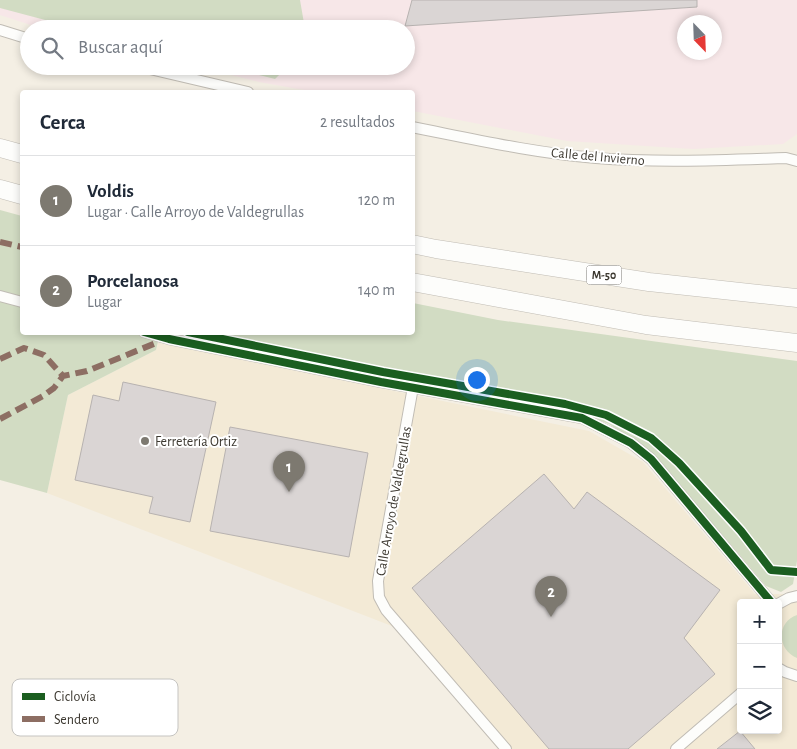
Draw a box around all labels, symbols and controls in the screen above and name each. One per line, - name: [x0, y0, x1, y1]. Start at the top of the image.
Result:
- north arrow: [677, 15, 722, 60]
- search box: [20, 20, 415, 75]
- icon: search: [38, 34, 66, 62]
- text: Buscar aquí: [78, 38, 163, 57]
- text: Cerca: [40, 112, 86, 133]
- text: 2 resultados: [320, 114, 395, 130]
- street label: Calle del Invierno: [551, 146, 645, 168]
- text: Voldis: [87, 182, 134, 201]
- text: 1: [53, 192, 59, 208]
- text: 120 m: [358, 192, 395, 208]
- text: Lugar · Calle Arroyo de Valdegrullas: [87, 204, 304, 220]
- road number: M-50: [586, 266, 622, 284]
- text: Porcelanosa: [87, 272, 179, 291]
- text: 2: [52, 282, 60, 298]
- text: 140 m: [358, 282, 395, 298]
- text: Lugar: [87, 294, 122, 310]
- your location: [464, 367, 490, 393]
- street label: Calle Arroyo de Valdegrullas: [374, 425, 414, 577]
- marker: Ferretería Ortiz: [139, 435, 151, 447]
- place label: Ferretería Ortiz: [155, 435, 237, 449]
- pin: 1: [273, 451, 305, 492]
- pin: 2: [535, 576, 567, 617]
- map controls: [737, 599, 782, 734]
- button: +: [737, 599, 782, 644]
- button: −: [737, 644, 782, 689]
- legend: [12, 679, 178, 736]
- button: layers: [737, 689, 782, 734]
- text: Ciclovía: [54, 690, 97, 704]
- text: Sendero: [54, 713, 99, 727]

